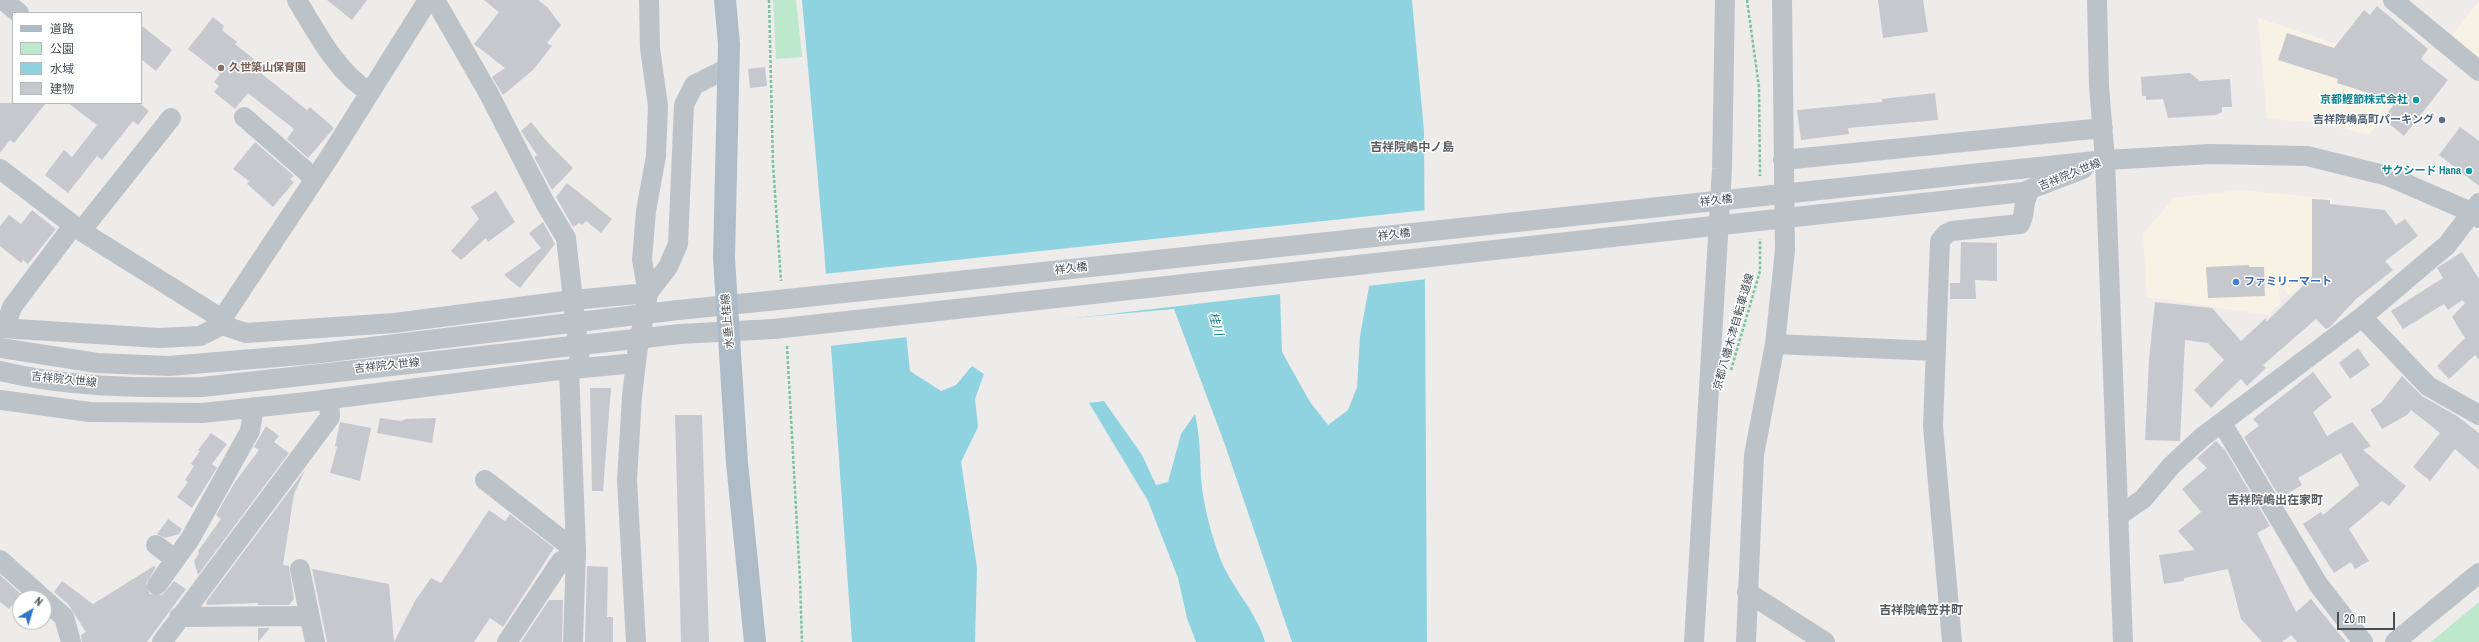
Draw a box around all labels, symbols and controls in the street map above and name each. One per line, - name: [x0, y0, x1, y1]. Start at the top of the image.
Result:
- legend: [12, 12, 142, 104]
- text: 道路: [50, 21, 74, 37]
- text: 公園: [50, 41, 74, 57]
- text: 水域: [50, 61, 74, 77]
- place label: 久世築山保育園: [229, 61, 306, 75]
- marker: 久世築山保育園: [216, 63, 226, 73]
- text: 建物: [50, 81, 74, 97]
- place label: 京都鰹節株式会社: [2320, 93, 2408, 107]
- marker: 京都鰹節株式会社: [2411, 95, 2421, 105]
- place label: 吉祥院嶋高町パーキング: [2313, 113, 2434, 127]
- marker: 吉祥院嶋高町パーキング: [2437, 115, 2447, 125]
- district label: 吉祥院嶋中ノ島: [1370, 141, 1454, 155]
- street label: 吉祥院久世線: [2037, 157, 2103, 193]
- place label: サクシード Hana: [2381, 164, 2461, 178]
- marker: サクシード Hana: [2464, 166, 2474, 176]
- street label: 祥久橋: [1699, 193, 1733, 209]
- street label: 祥久橋: [1377, 227, 1411, 243]
- street label: 祥久橋: [1054, 261, 1088, 277]
- street label: 京都八幡木津自転車道線: [1711, 272, 1757, 392]
- place label: ファミリーマート: [2244, 275, 2332, 289]
- marker: ファミリーマート: [2231, 277, 2241, 287]
- street label: 水垂上桂線: [719, 293, 737, 349]
- water label: 桂川: [1205, 310, 1225, 338]
- street label: 吉祥院久世線: [353, 356, 421, 376]
- street label: 吉祥院久世線: [30, 370, 98, 390]
- district label: 吉祥院嶋出在家町: [2227, 494, 2323, 508]
- north arrow: [12, 590, 52, 630]
- text: N: [32, 594, 46, 609]
- district label: 吉祥院嶋笠井町: [1879, 604, 1963, 618]
- scale bar: [2339, 604, 2397, 630]
- text: 20 m: [2344, 611, 2366, 627]

